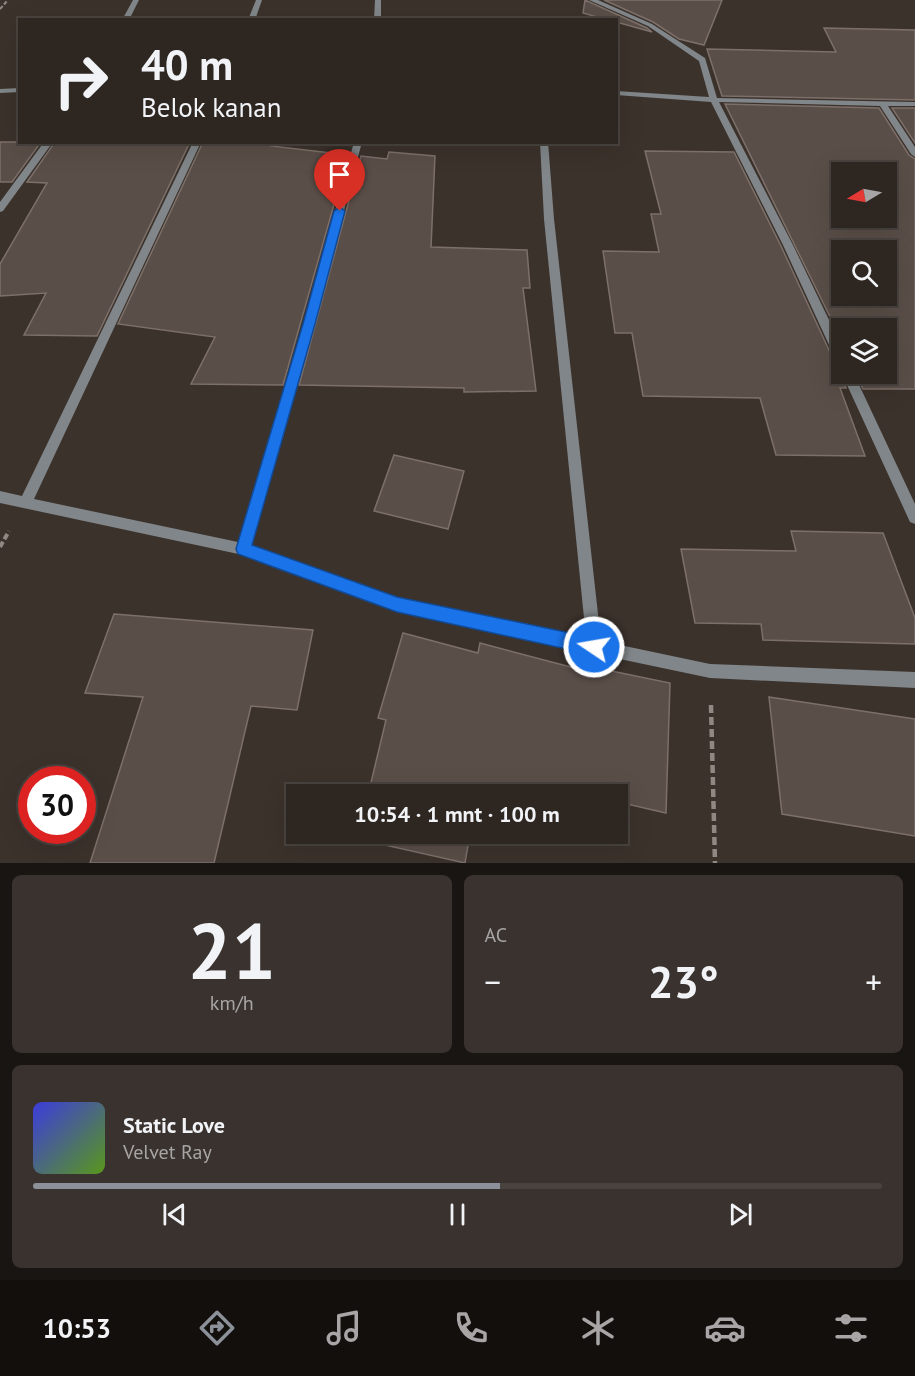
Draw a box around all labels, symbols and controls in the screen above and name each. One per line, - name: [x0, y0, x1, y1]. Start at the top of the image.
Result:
- text: 40 m: [141, 37, 233, 92]
- icon: right: [42, 42, 120, 120]
- text: Belok kanan: [141, 90, 281, 124]
- pin: [314, 149, 365, 211]
- icon: arrive: [323, 158, 356, 191]
- north arrow: [831, 162, 897, 228]
- map controls: [831, 162, 897, 384]
- button: search: [831, 240, 897, 306]
- button: layers: [831, 318, 897, 384]
- position arrow: [562, 615, 626, 679]
- speed limit sign: 30: [18, 766, 96, 844]
- text: 10:54 · 1 mnt · 100 m: [354, 800, 560, 828]
- text: 21: [188, 900, 276, 1001]
- text: AC: [485, 922, 507, 948]
- text: 23°: [648, 952, 719, 1010]
- text: −: [485, 960, 501, 1003]
- text: +: [865, 960, 882, 1003]
- text: km/h: [210, 990, 254, 1016]
- text: Static Love: [123, 1111, 225, 1139]
- text: Velvet Ray: [123, 1139, 212, 1165]
- icon: previous: [158, 1198, 191, 1231]
- icon: pause: [441, 1198, 474, 1231]
- icon: next: [724, 1198, 757, 1231]
- icon: directions: [196, 1307, 238, 1349]
- icon: music: [323, 1307, 365, 1349]
- icon: phone: [450, 1307, 492, 1349]
- icon: climate: [577, 1307, 619, 1349]
- icon: car: [704, 1307, 746, 1349]
- icon: filters: [830, 1307, 872, 1349]
- text: 10:53: [42, 1311, 111, 1345]

